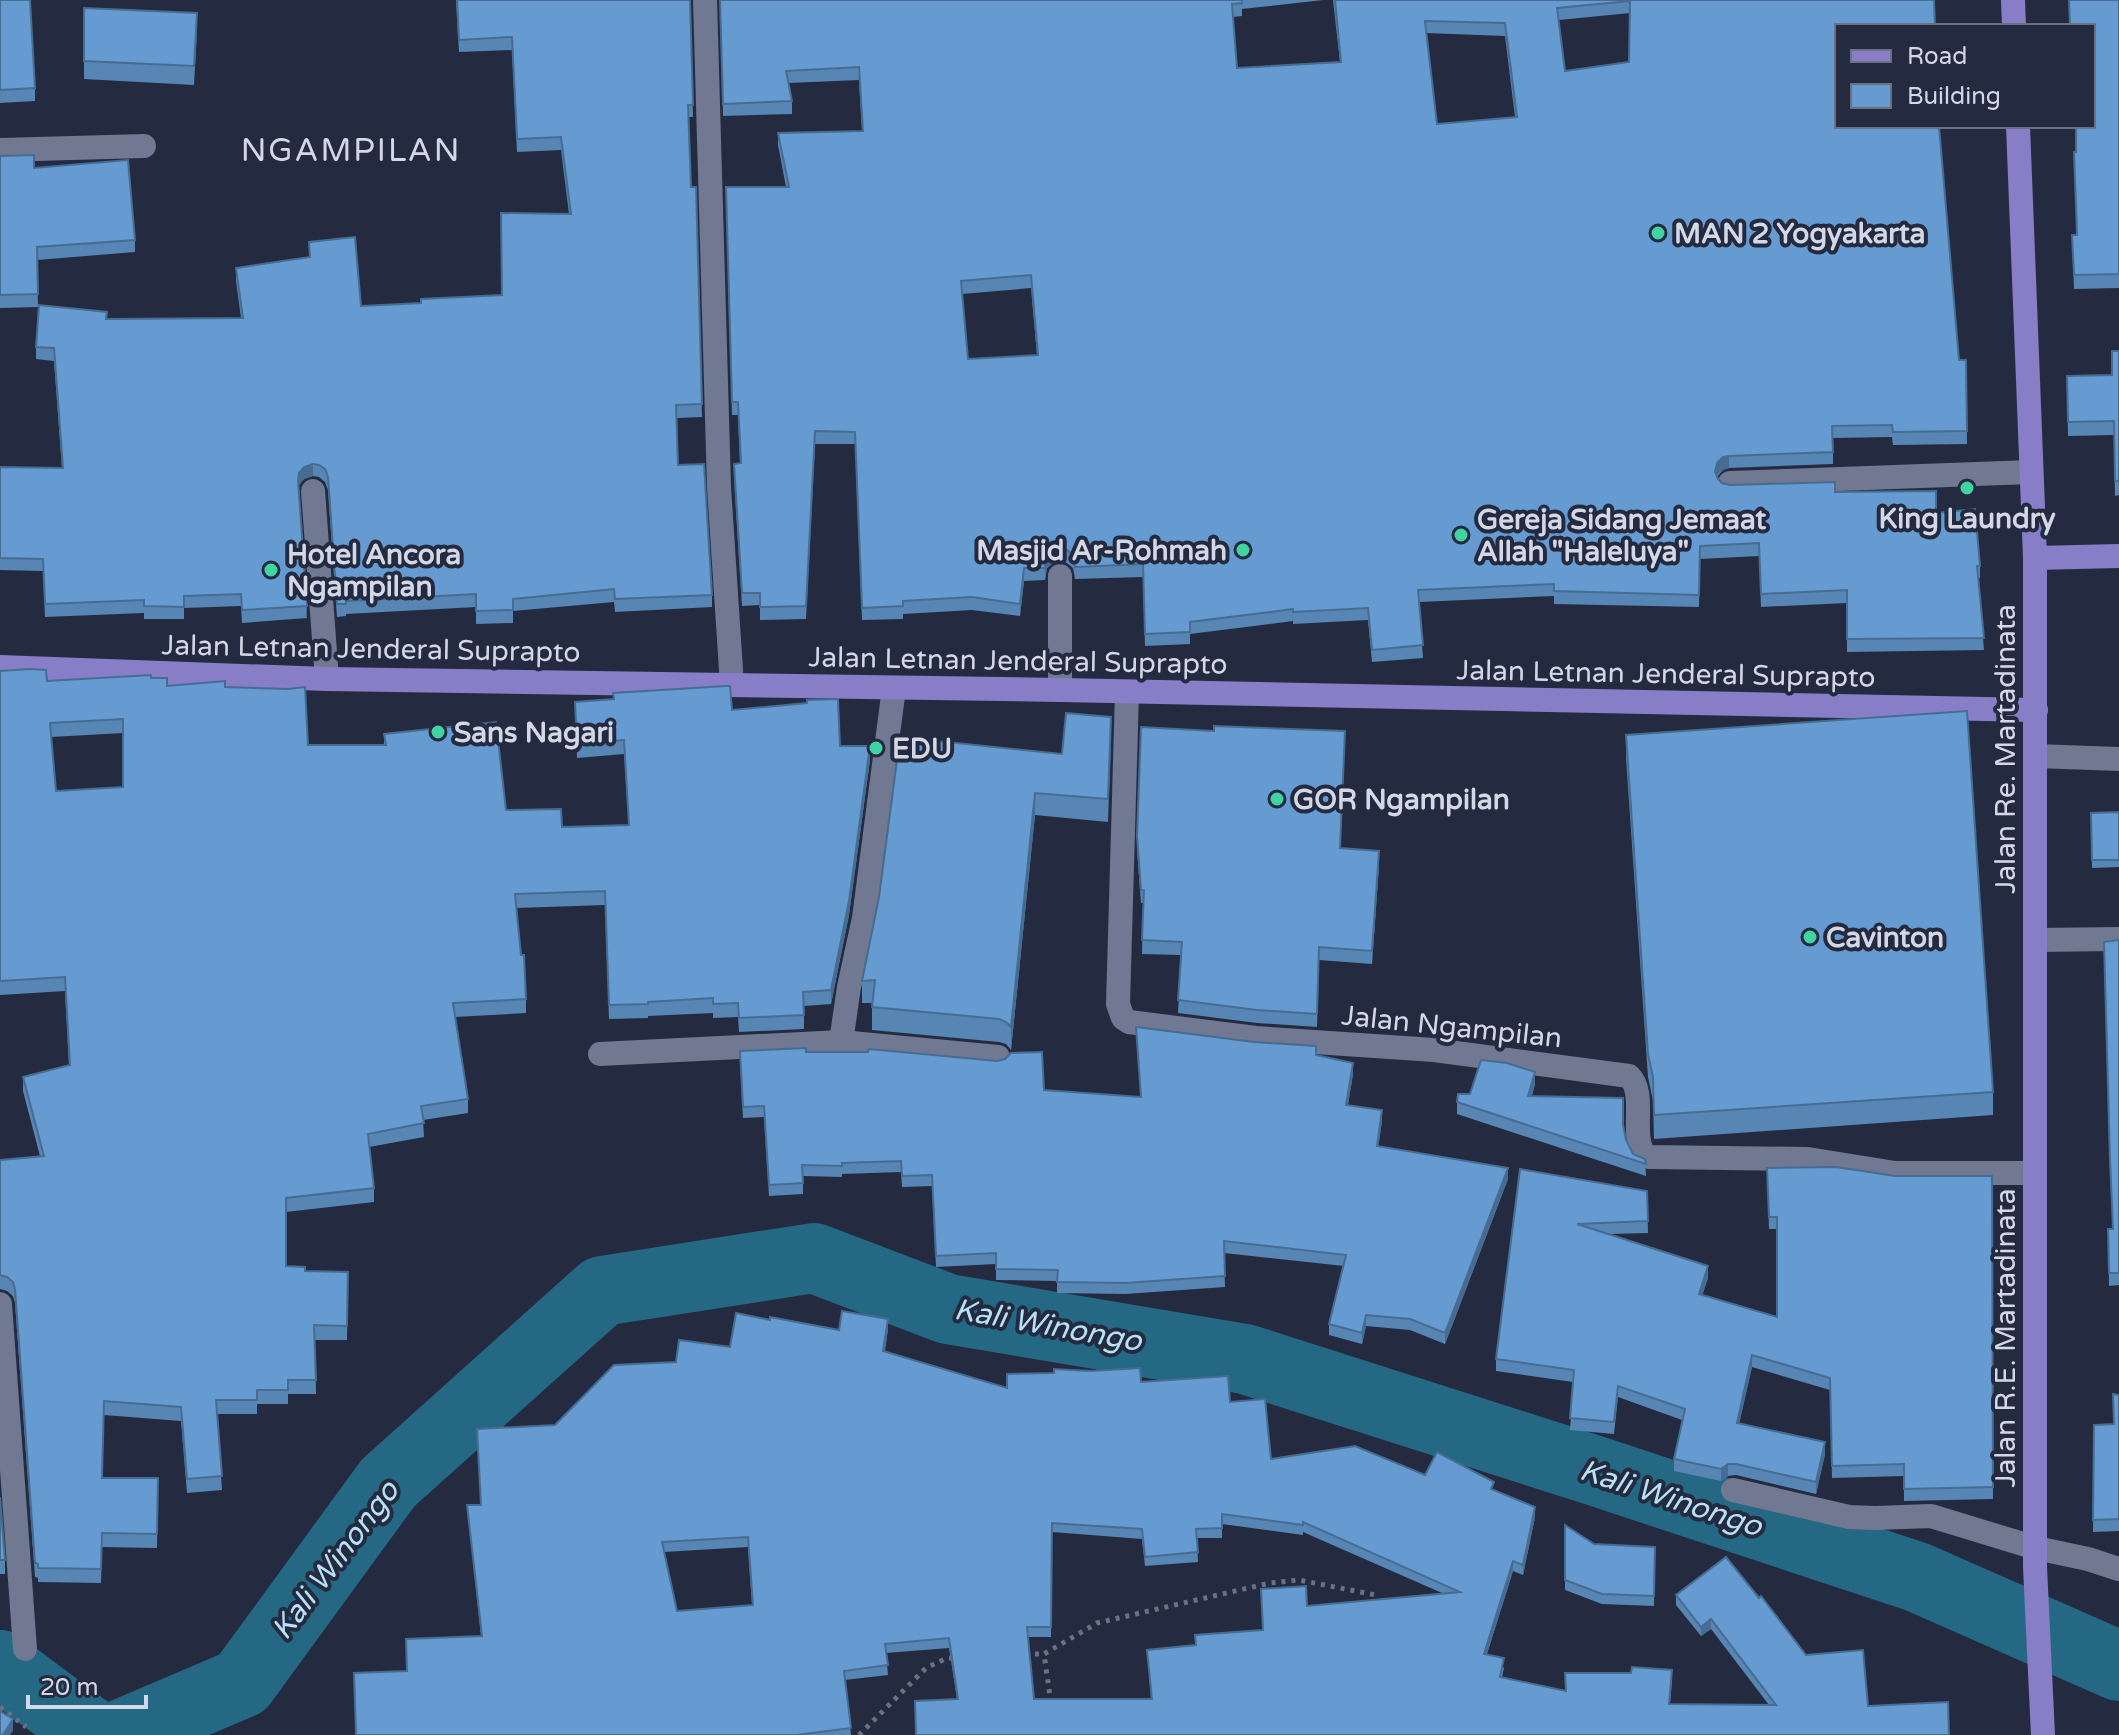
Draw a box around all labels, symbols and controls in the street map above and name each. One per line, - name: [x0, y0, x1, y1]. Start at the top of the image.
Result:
- legend: [1835, 24, 2095, 128]
- text: Road: [1907, 42, 1967, 71]
- text: Building: [1907, 82, 2001, 111]
- district label: NGAMPILAN: [241, 132, 461, 170]
- place label: MAN 2 Yogyakarta: [1674, 217, 1926, 251]
- marker: MAN 2 Yogyakarta: [1649, 224, 1667, 242]
- marker: King Laundry: [1958, 479, 1976, 497]
- place label: King Laundry: [1878, 502, 2056, 536]
- place label: Gereja Sidang Jemaat Allah "Haleluya": [1477, 503, 1766, 569]
- marker: Gereja Sidang Jemaat Allah "Haleluya": [1452, 526, 1470, 544]
- place label: Masjid Ar-Rohmah: [976, 534, 1227, 568]
- place label: Hotel Ancora Ngampilan: [287, 538, 461, 604]
- marker: Masjid Ar-Rohmah: [1234, 541, 1252, 559]
- marker: Hotel Ancora Ngampilan: [262, 561, 280, 579]
- street label: Jalan Re. Martadinata: [1989, 604, 2023, 894]
- street label: Jalan Letnan Jenderal Suprapto: [161, 628, 581, 670]
- street label: Jalan Letnan Jenderal Suprapto: [808, 640, 1228, 682]
- street label: Jalan Letnan Jenderal Suprapto: [1456, 653, 1876, 695]
- place label: Sans Nagari: [454, 716, 614, 750]
- marker: Sans Nagari: [429, 723, 447, 741]
- place label: EDU: [892, 732, 952, 766]
- marker: EDU: [867, 739, 885, 757]
- place label: GOR Ngampilan: [1293, 783, 1510, 817]
- marker: GOR Ngampilan: [1268, 790, 1286, 808]
- place label: Cavinton: [1826, 921, 1944, 955]
- marker: Cavinton: [1801, 928, 1819, 946]
- street label: Jalan Ngampilan: [1340, 999, 1564, 1055]
- street label: Jalan R.E. Martadinata: [1989, 1189, 2023, 1487]
- water label: Kali Winongo: [952, 1291, 1146, 1360]
- water label: Kali Winongo: [1575, 1452, 1768, 1546]
- water label: Kali Winongo: [264, 1472, 408, 1647]
- scale bar: [28, 1659, 146, 1709]
- text: 20 m: [40, 1673, 98, 1702]

